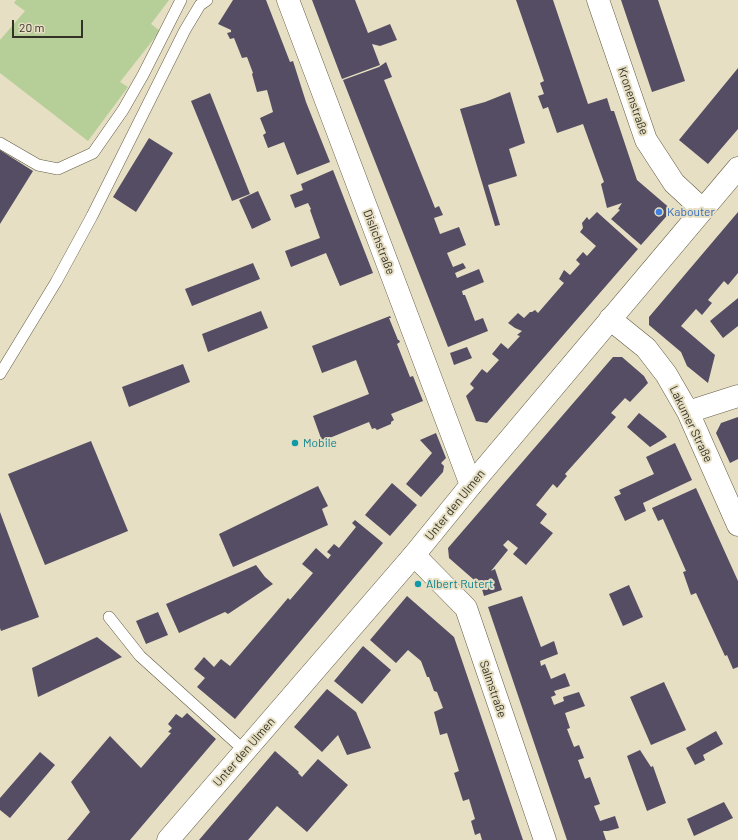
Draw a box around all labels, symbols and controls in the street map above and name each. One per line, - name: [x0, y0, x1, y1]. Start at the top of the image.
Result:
- scale bar: [14, 12, 85, 38]
- text: 20 m: [19, 20, 45, 34]
- street label: Kronenstraße: [615, 65, 651, 137]
- place label: Kabouter: [667, 205, 715, 219]
- street label: Dislichstraße: [360, 207, 398, 277]
- marker: Kabouter: [654, 207, 664, 217]
- street label: Lakumer Straße: [666, 383, 716, 465]
- place label: Mobile: [303, 436, 337, 450]
- marker: Mobile: [290, 438, 300, 448]
- street label: Unter den Ulmen: [422, 467, 488, 543]
- place label: Albert Rutert: [426, 577, 493, 591]
- marker: Albert Rutert: [413, 579, 423, 589]
- street label: Salmstraße: [477, 659, 509, 719]
- street label: Unter den Ulmen: [210, 715, 278, 789]

